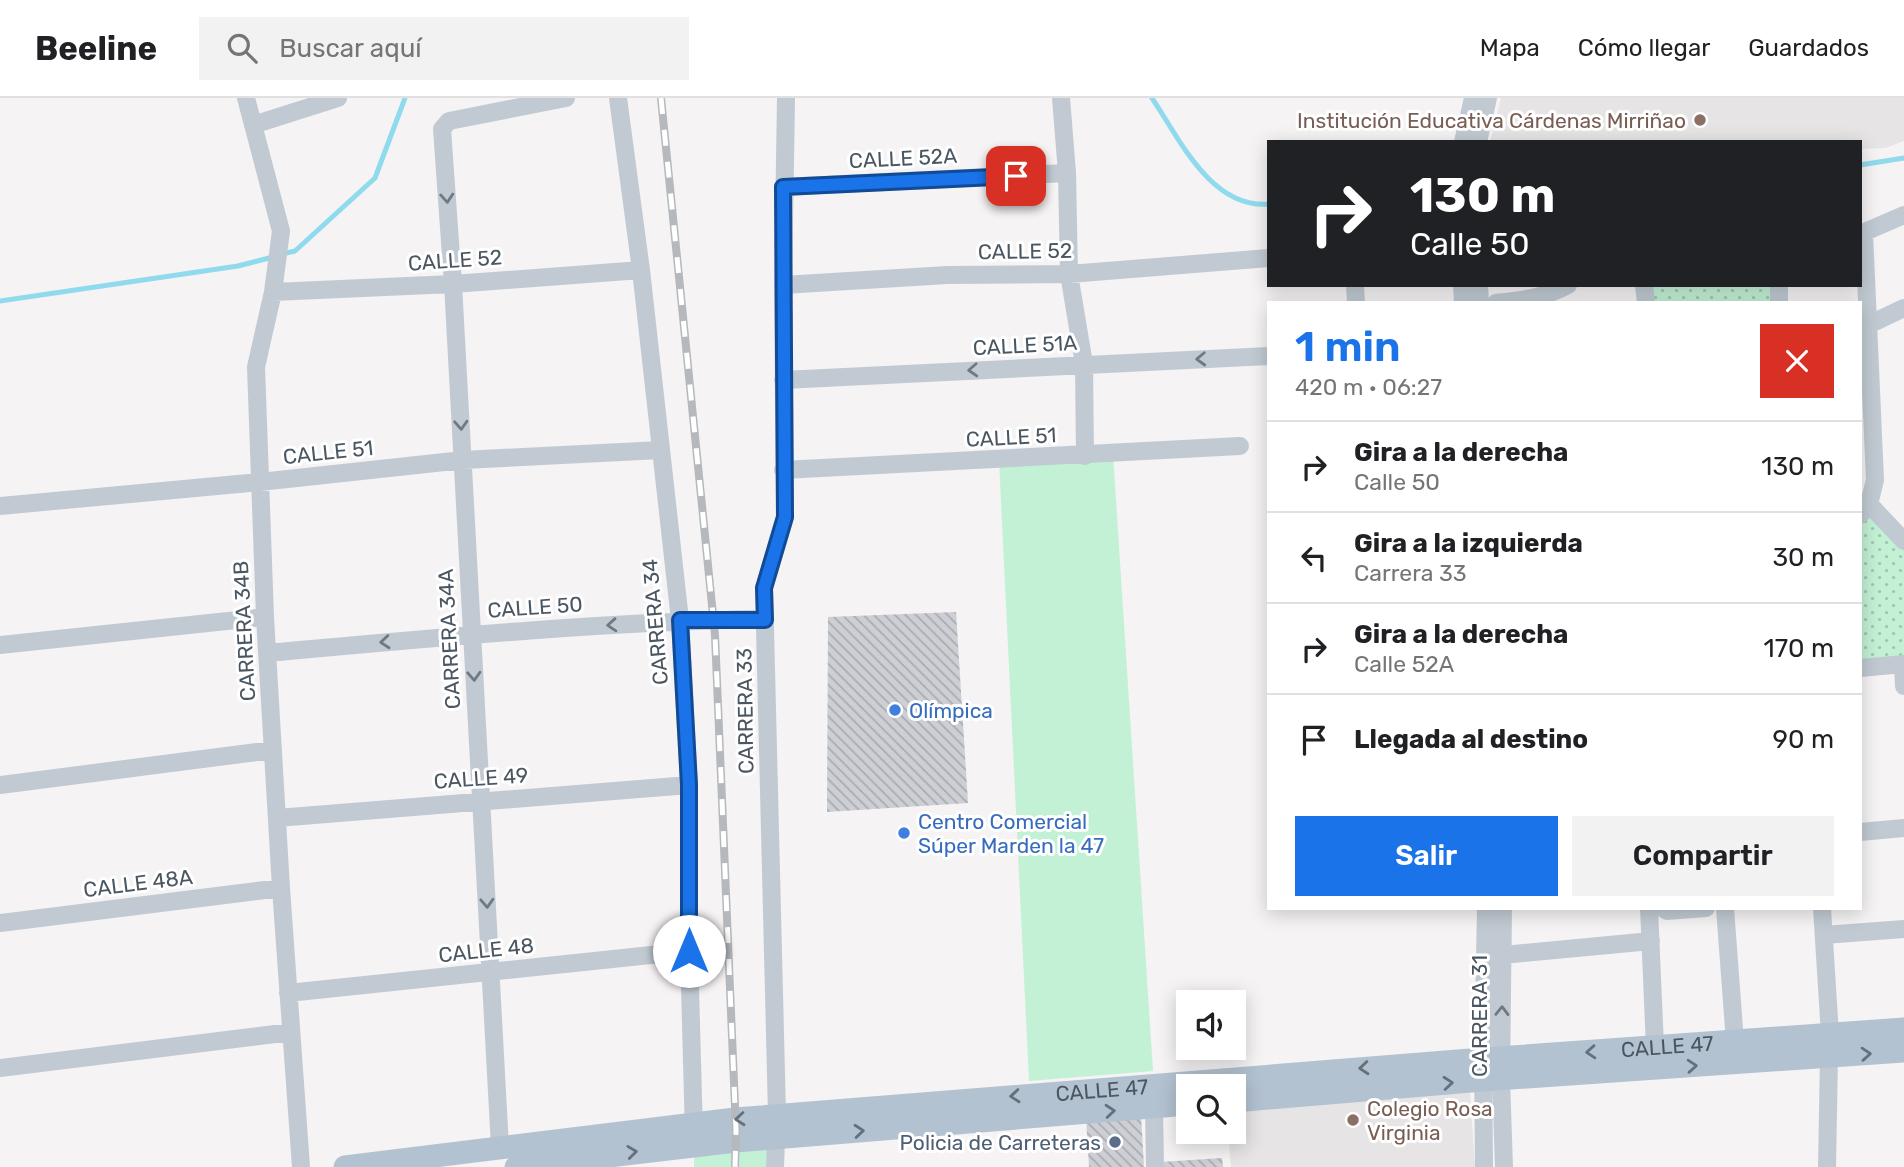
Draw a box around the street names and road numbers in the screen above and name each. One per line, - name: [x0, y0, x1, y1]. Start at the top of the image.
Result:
- street label: CALLE 52A: [848, 143, 958, 173]
- street label: CALLE 52: [978, 238, 1072, 264]
- street label: CALLE 52: [407, 244, 503, 276]
- street label: CALLE 51A: [972, 330, 1078, 360]
- street label: CALLE 51: [965, 422, 1057, 452]
- street label: CALLE 51: [282, 435, 374, 469]
- street label: CARRERA 34: [637, 558, 673, 686]
- street label: CARRERA 34B: [228, 560, 260, 702]
- street label: CARRERA 34A: [433, 568, 465, 710]
- street label: CALLE 50: [487, 591, 583, 623]
- street label: CARRERA 33: [731, 648, 759, 774]
- street label: CALLE 49: [433, 762, 529, 794]
- street label: CALLE 48A: [82, 864, 194, 902]
- street label: CALLE 48: [437, 933, 535, 967]
- street label: CARRERA 31: [1467, 955, 1492, 1077]
- street label: CALLE 47: [1620, 1030, 1715, 1062]
- street label: CALLE 47: [1055, 1073, 1149, 1106]

